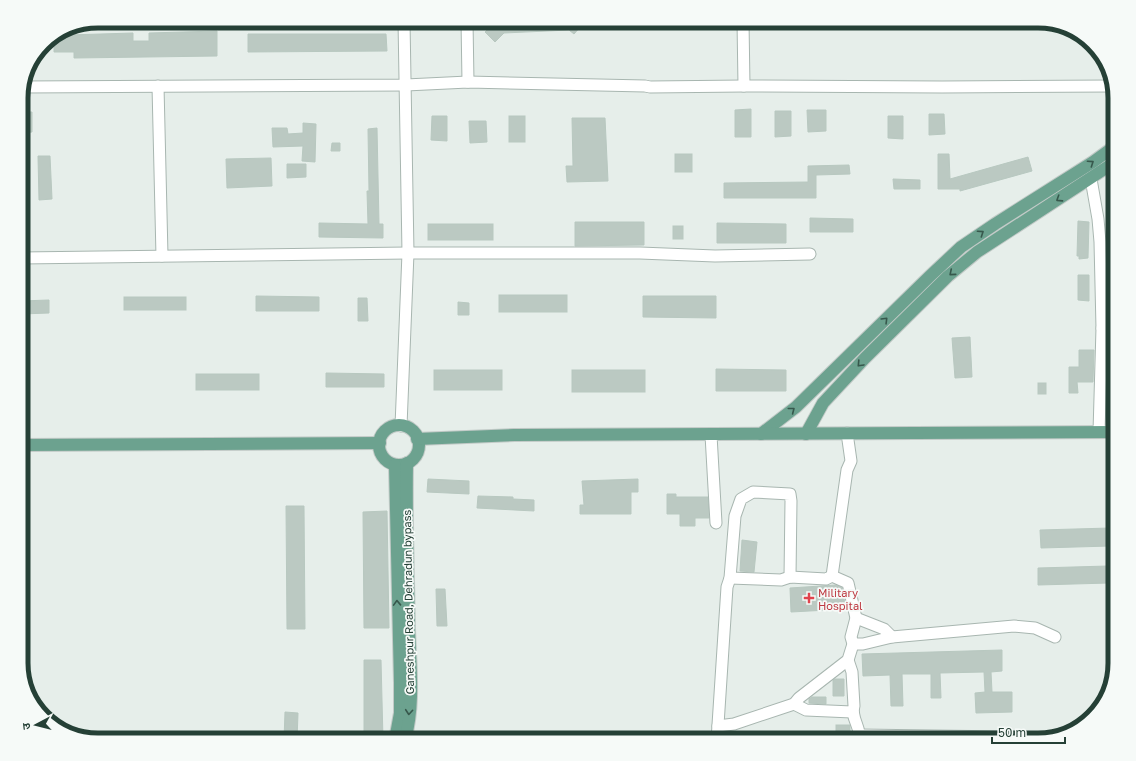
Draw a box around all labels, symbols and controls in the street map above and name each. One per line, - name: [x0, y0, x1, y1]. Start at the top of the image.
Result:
- one-way arrow: [1087, 161, 1094, 168]
- one-way arrow: [1056, 195, 1063, 202]
- one-way arrow: [977, 231, 984, 238]
- one-way arrow: [949, 268, 957, 275]
- one-way arrow: [880, 317, 888, 325]
- one-way arrow: [857, 359, 864, 367]
- one-way arrow: [787, 408, 794, 415]
- street label: Ganeshpur Road, Dehradun bypass: [400, 509, 416, 694]
- place label: Military Hospital: [818, 586, 863, 612]
- marker: Military Hospital: [803, 592, 815, 604]
- one-way arrow: [393, 600, 402, 606]
- north arrow: [16, 705, 56, 745]
- one-way arrow: [405, 709, 414, 715]
- scale bar: [992, 719, 1065, 745]
- text: उ: [19, 722, 32, 730]
- text: 50 m: [998, 725, 1026, 740]

